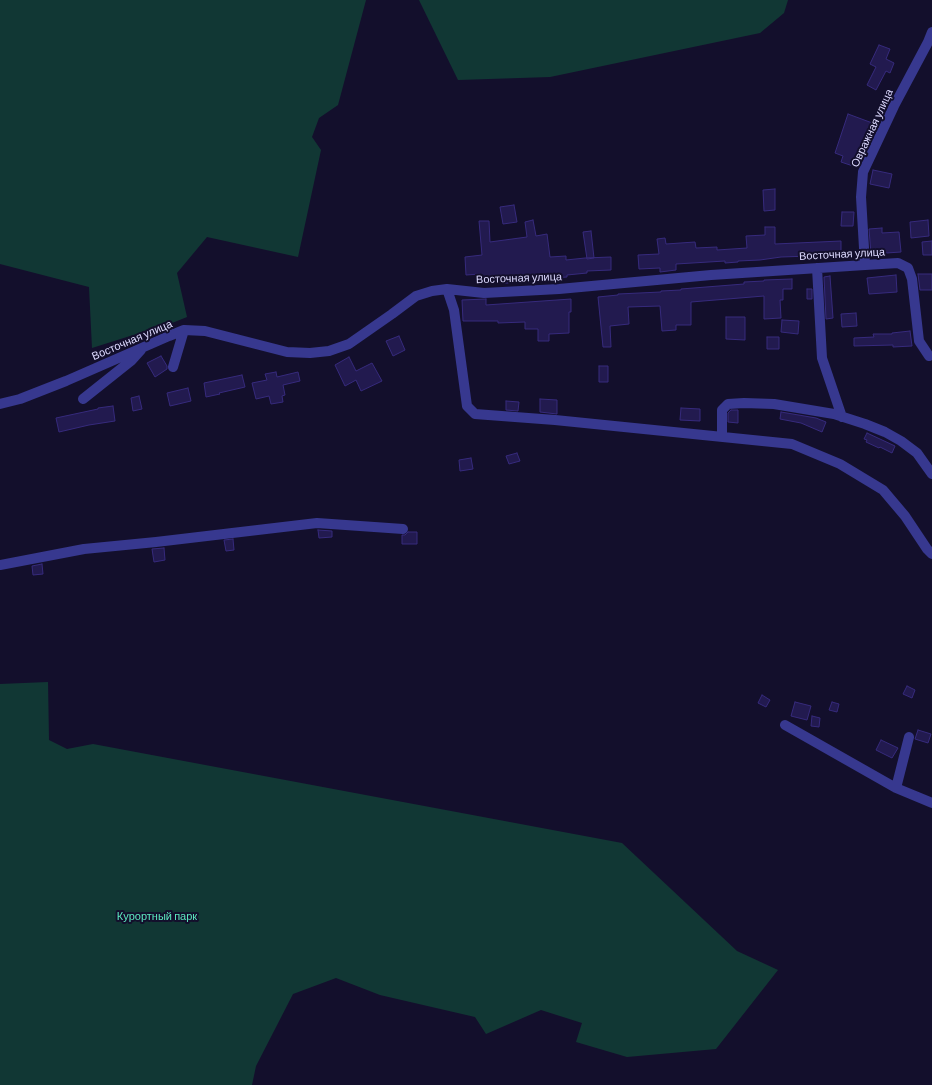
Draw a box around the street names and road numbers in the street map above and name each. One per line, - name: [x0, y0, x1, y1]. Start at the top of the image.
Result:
- street label: Овражная улица: [848, 87, 896, 169]
- street label: Восточная улица: [799, 245, 885, 263]
- street label: Восточная улица: [476, 270, 562, 286]
- street label: Восточная улица: [90, 317, 174, 363]

